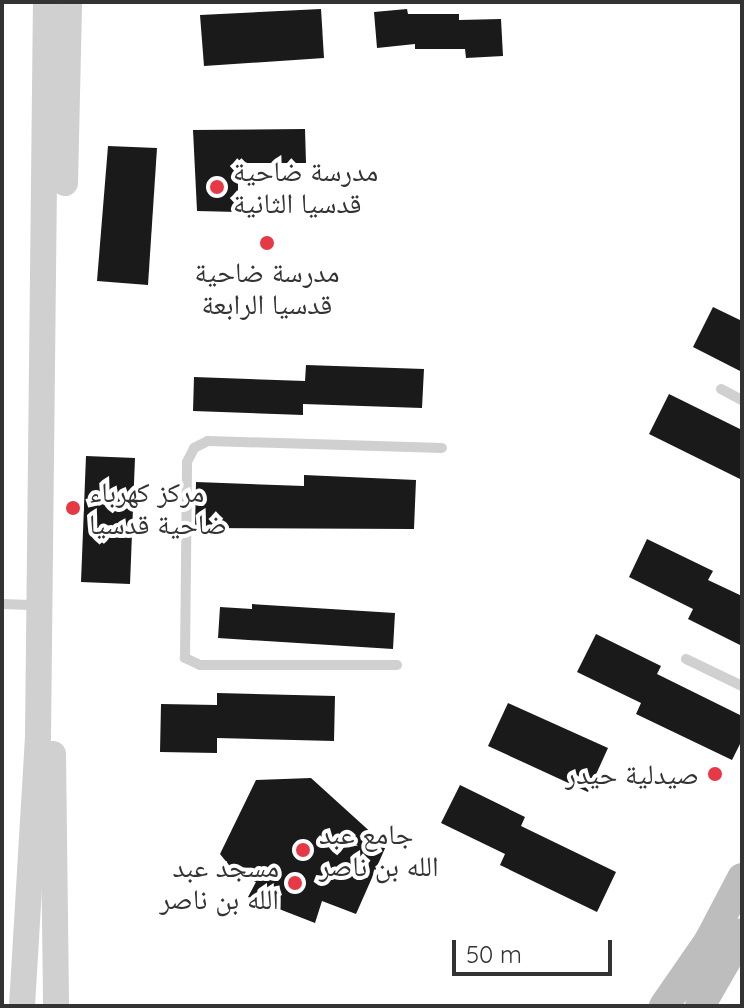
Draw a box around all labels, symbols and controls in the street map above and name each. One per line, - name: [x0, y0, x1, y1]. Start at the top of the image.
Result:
- place label: مدرسة ضاحية قدسيا الثانية: [233, 154, 378, 220]
- marker: مدرسة ضاحية قدسيا الثانية: [208, 178, 226, 196]
- marker: مدرسة ضاحية قدسيا الرابعة: [258, 234, 276, 252]
- place label: مدرسة ضاحية قدسيا الرابعة: [194, 255, 340, 321]
- place label: مركز كهرباء ضاحية قدسيا: [89, 475, 227, 541]
- marker: مركز كهرباء ضاحية قدسيا: [64, 499, 82, 517]
- place label: صيدلية حيدر: [565, 757, 699, 791]
- marker: صيدلية حيدر: [706, 765, 724, 783]
- place label: جامع عبد الله بن ناصر: [319, 817, 439, 883]
- marker: جامع عبد الله بن ناصر: [294, 841, 312, 859]
- place label: مسجد عبد الله بن ناصر: [159, 850, 279, 916]
- marker: مسجد عبد الله بن ناصر: [286, 874, 304, 892]
- scale bar: [456, 924, 616, 974]
- text: 50 m: [466, 939, 522, 969]

